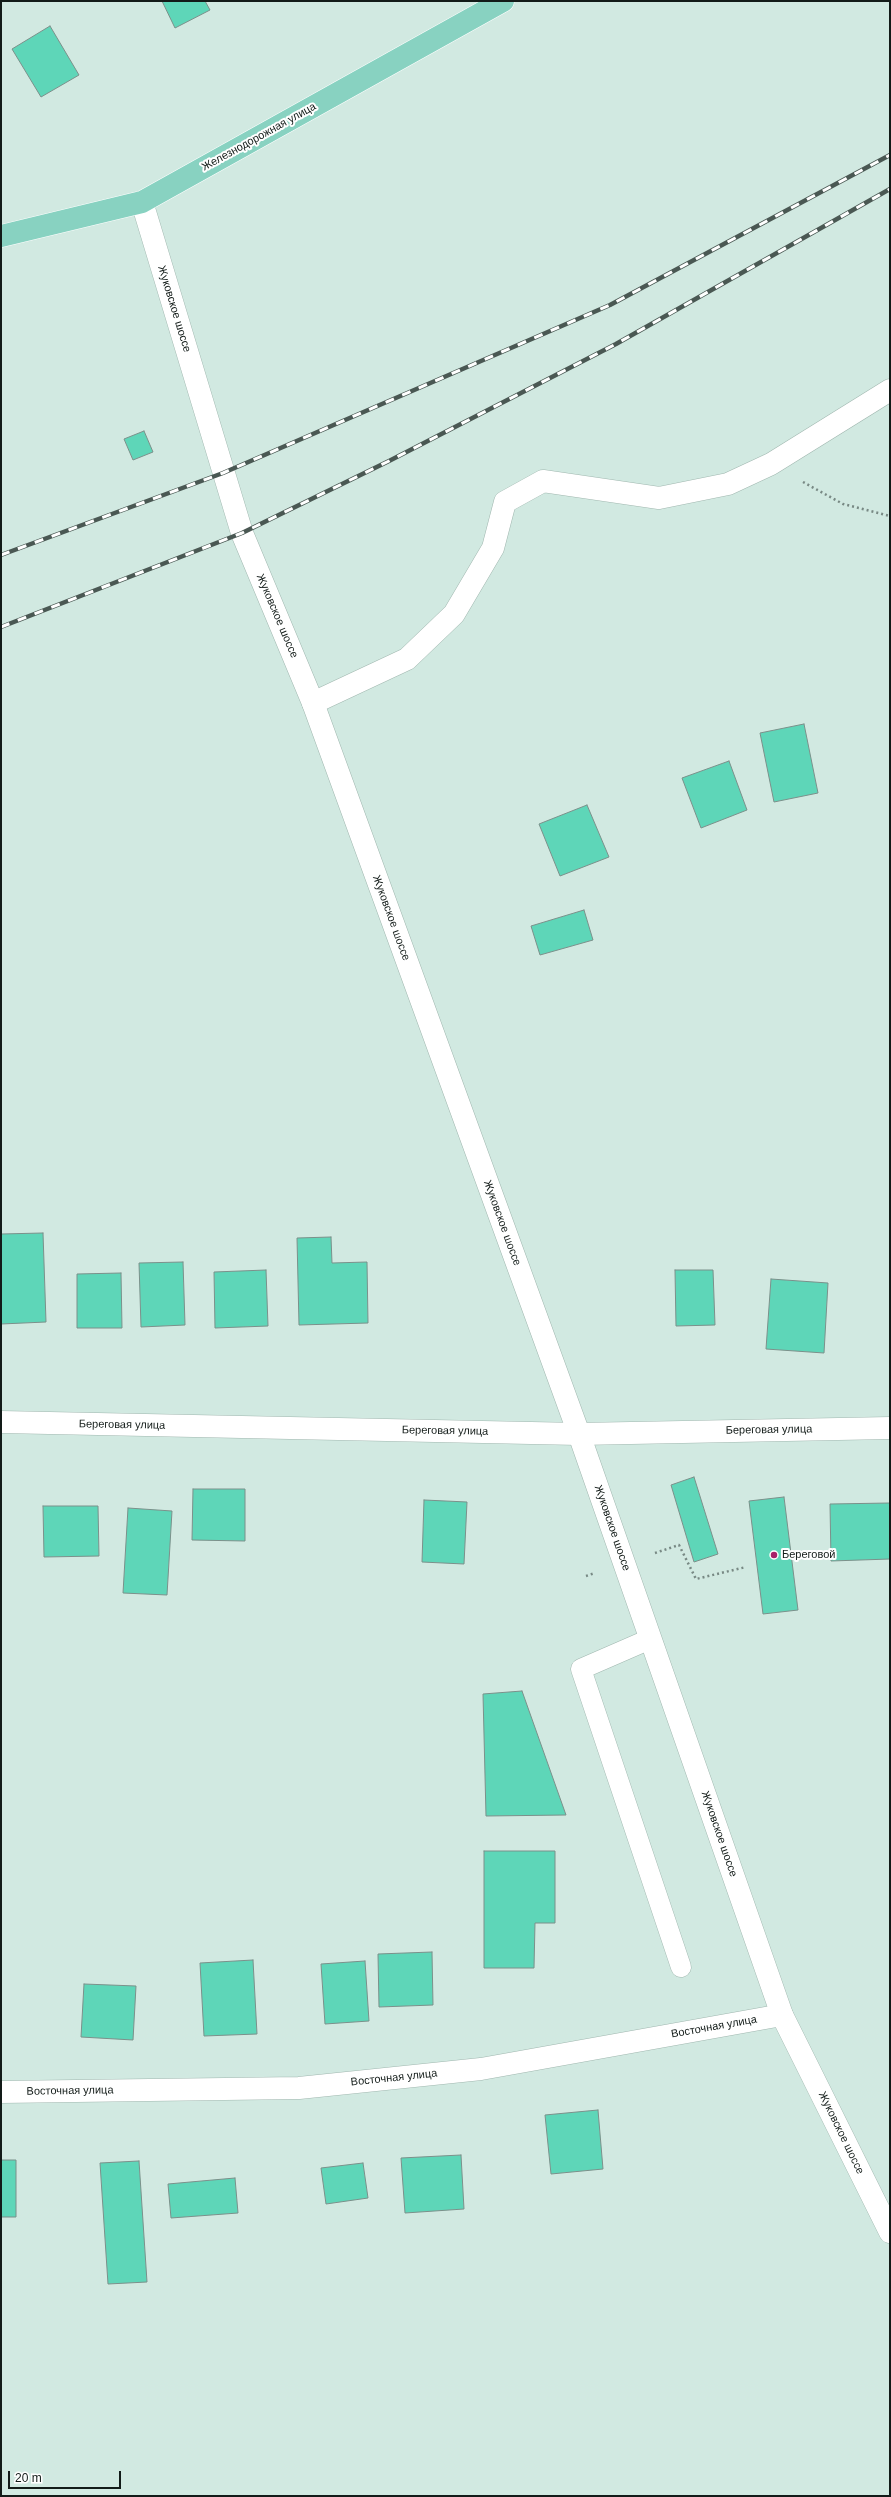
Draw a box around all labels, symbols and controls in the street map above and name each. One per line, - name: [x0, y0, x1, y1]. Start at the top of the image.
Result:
- street label: Железнодорожная улица: [200, 100, 318, 174]
- street label: Жуковское шоссе: [155, 264, 193, 354]
- street label: Жуковское шоссе: [253, 572, 301, 660]
- street label: Жуковское шоссе: [369, 873, 413, 963]
- street label: Жуковское шоссе: [480, 1178, 524, 1268]
- street label: Береговая улица: [79, 1418, 165, 1432]
- street label: Береговая улица: [726, 1423, 812, 1437]
- street label: Береговая улица: [402, 1424, 488, 1438]
- street label: Жуковское шоссе: [591, 1483, 633, 1573]
- place label: Береговой: [782, 1548, 835, 1562]
- marker: Береговой: [769, 1550, 779, 1560]
- street label: Жуковское шоссе: [698, 1789, 740, 1879]
- street label: Восточная улица: [670, 2013, 758, 2041]
- street label: Восточная улица: [350, 2067, 438, 2089]
- street label: Восточная улица: [26, 2084, 114, 2098]
- street label: Жуковское шоссе: [815, 2090, 867, 2176]
- scale bar: [10, 2463, 123, 2489]
- text: 20 m: [15, 2471, 42, 2485]

